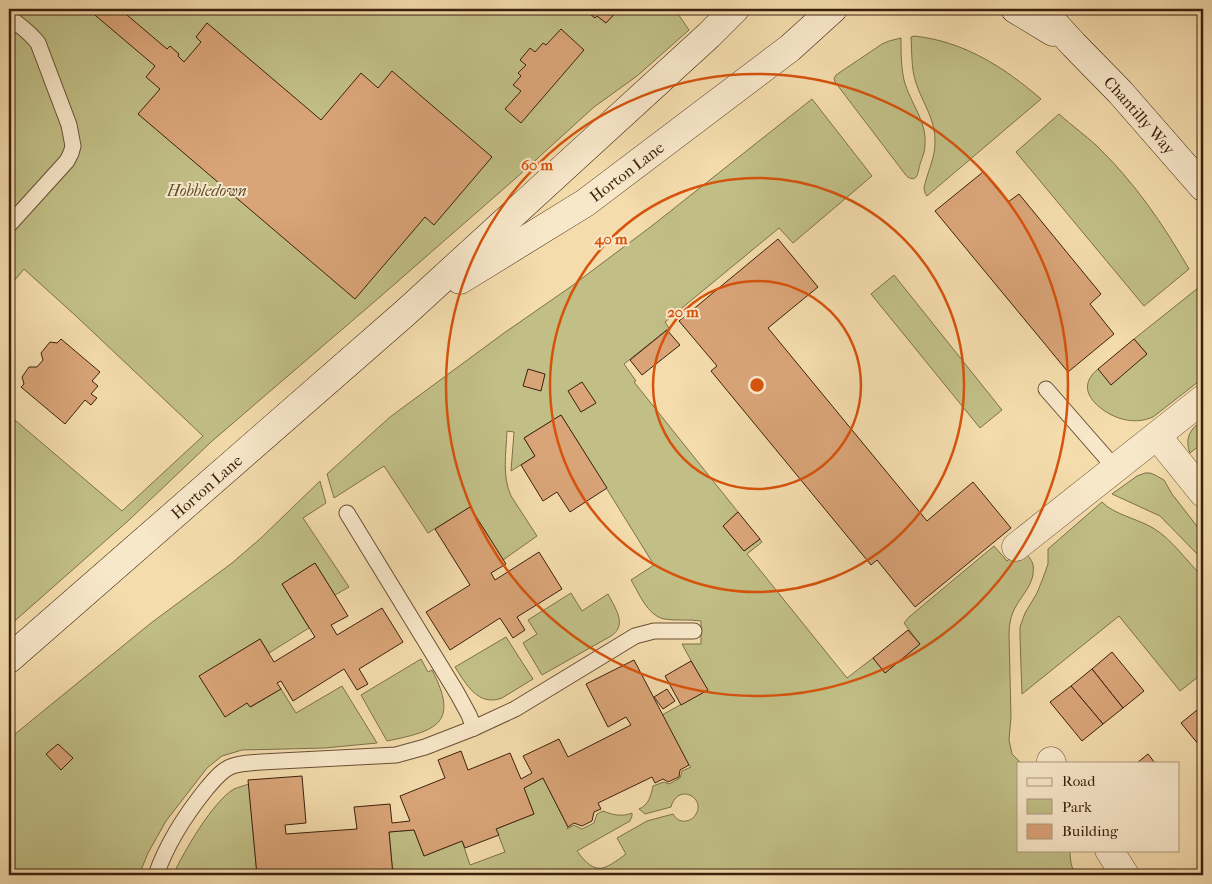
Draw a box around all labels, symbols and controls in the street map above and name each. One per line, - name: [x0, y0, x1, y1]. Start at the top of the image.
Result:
- street label: Chantilly Way: [1100, 73, 1179, 159]
- street label: Horton Lane: [586, 138, 668, 206]
- text: 60 m: [521, 156, 554, 174]
- park label: Hobbledown: [166, 181, 247, 200]
- text: 40 m: [594, 230, 628, 248]
- text: 20 m: [667, 303, 699, 321]
- centre of rings: [748, 376, 766, 394]
- street label: Horton Lane: [167, 451, 246, 523]
- legend: [1017, 762, 1180, 852]
- text: Road: [1062, 772, 1096, 790]
- text: Park: [1062, 798, 1092, 816]
- text: Building: [1062, 822, 1119, 840]

